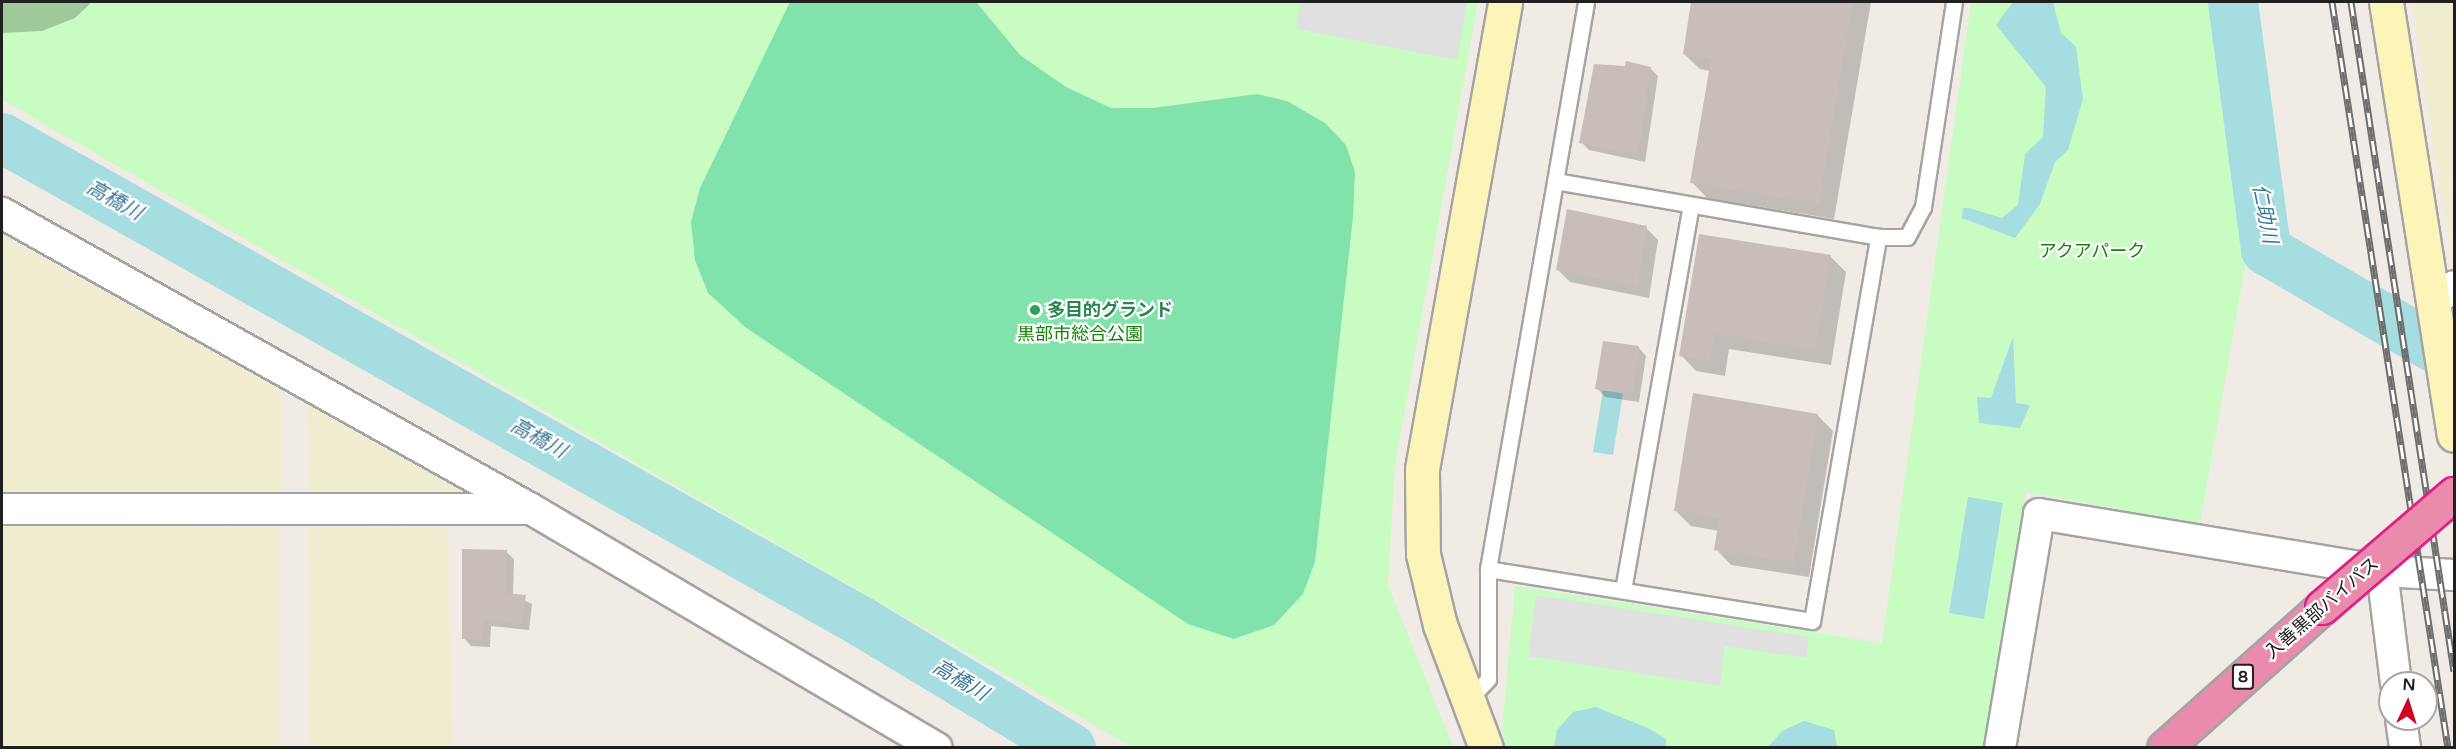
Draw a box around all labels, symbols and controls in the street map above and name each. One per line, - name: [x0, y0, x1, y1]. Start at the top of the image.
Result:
- water label: 高橋川: [82, 176, 146, 226]
- water label: 仁助川: [2246, 182, 2282, 246]
- park label: アクアパーク: [2038, 240, 2146, 262]
- place label: 多目的グランド: [1047, 299, 1173, 321]
- marker: 多目的グランド: [1028, 303, 1042, 317]
- park label: 黒部市総合公園: [1017, 323, 1143, 345]
- water label: 高橋川: [506, 414, 570, 464]
- street label: 入善黒部バイパス: [2261, 553, 2383, 663]
- water label: 高橋川: [928, 655, 992, 707]
- road number: 8: [2231, 664, 2255, 690]
- north arrow: [2378, 671, 2438, 731]
- text: N: [2402, 675, 2416, 695]

